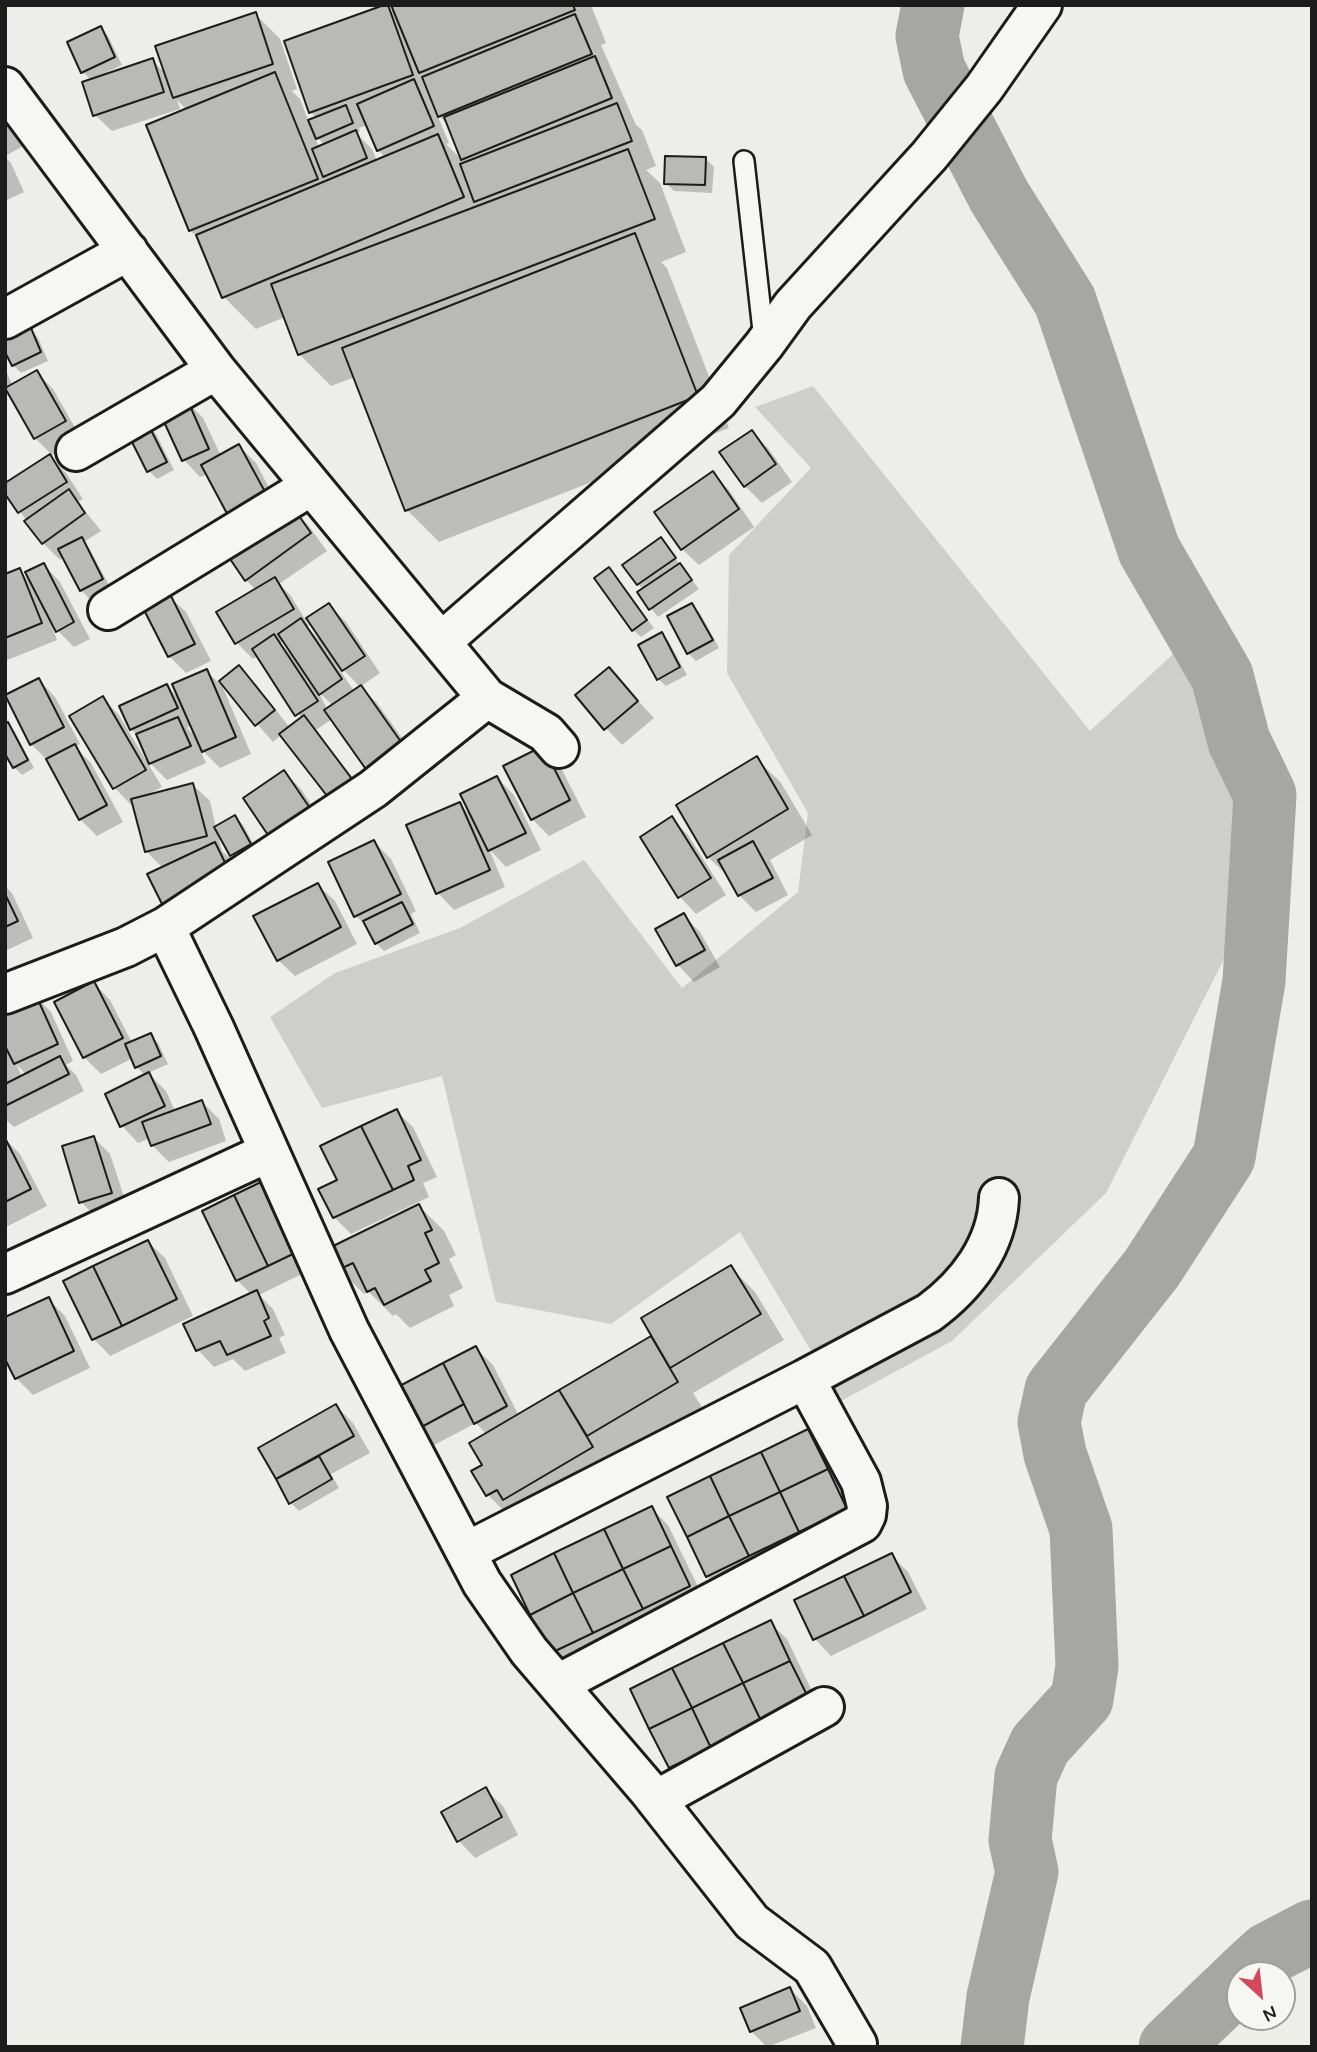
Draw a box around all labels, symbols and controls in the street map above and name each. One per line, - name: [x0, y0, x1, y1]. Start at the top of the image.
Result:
- north arrow: [1226, 1961, 1296, 2031]
- text: N: [1259, 1999, 1281, 2027]

